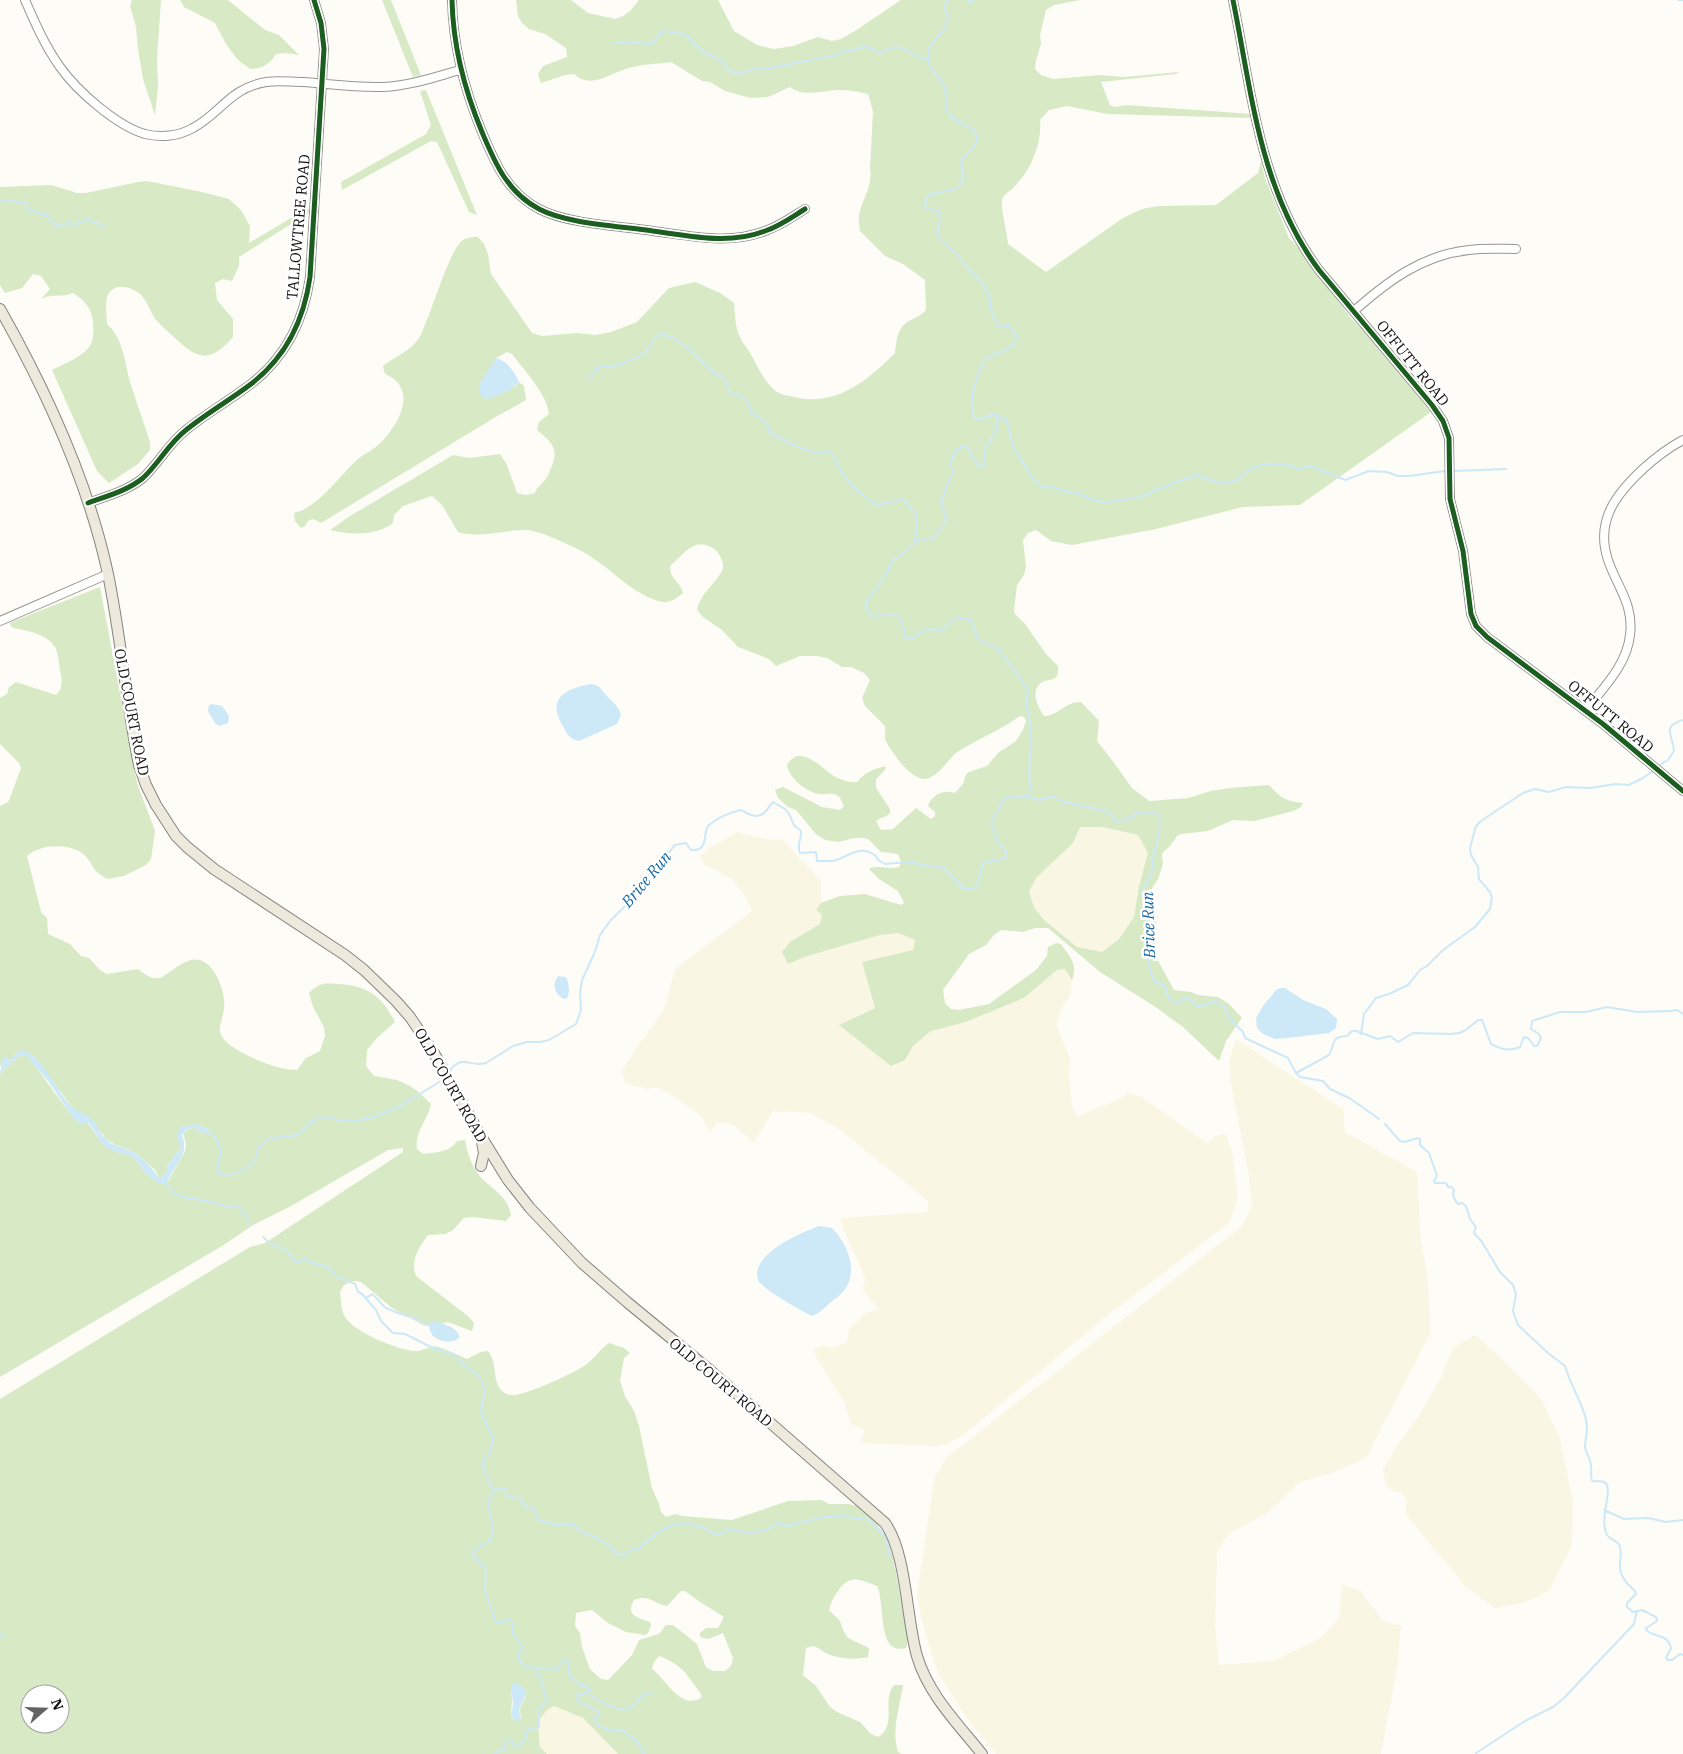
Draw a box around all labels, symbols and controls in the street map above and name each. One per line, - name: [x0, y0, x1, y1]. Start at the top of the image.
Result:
- street label: TALLOWTREE ROAD: [282, 153, 314, 301]
- street label: OFFUTT ROAD: [1373, 316, 1453, 410]
- street label: OLD COURT ROAD: [110, 647, 154, 777]
- street label: OFFUTT ROAD: [1564, 676, 1658, 756]
- water label: Brice Run: [616, 847, 675, 912]
- water label: Brice Run: [1137, 891, 1159, 960]
- street label: OLD COURT ROAD: [410, 1024, 492, 1146]
- street label: OLD COURT ROAD: [665, 1333, 777, 1431]
- north arrow: [20, 1684, 70, 1734]
- text: N: [47, 1696, 68, 1713]

